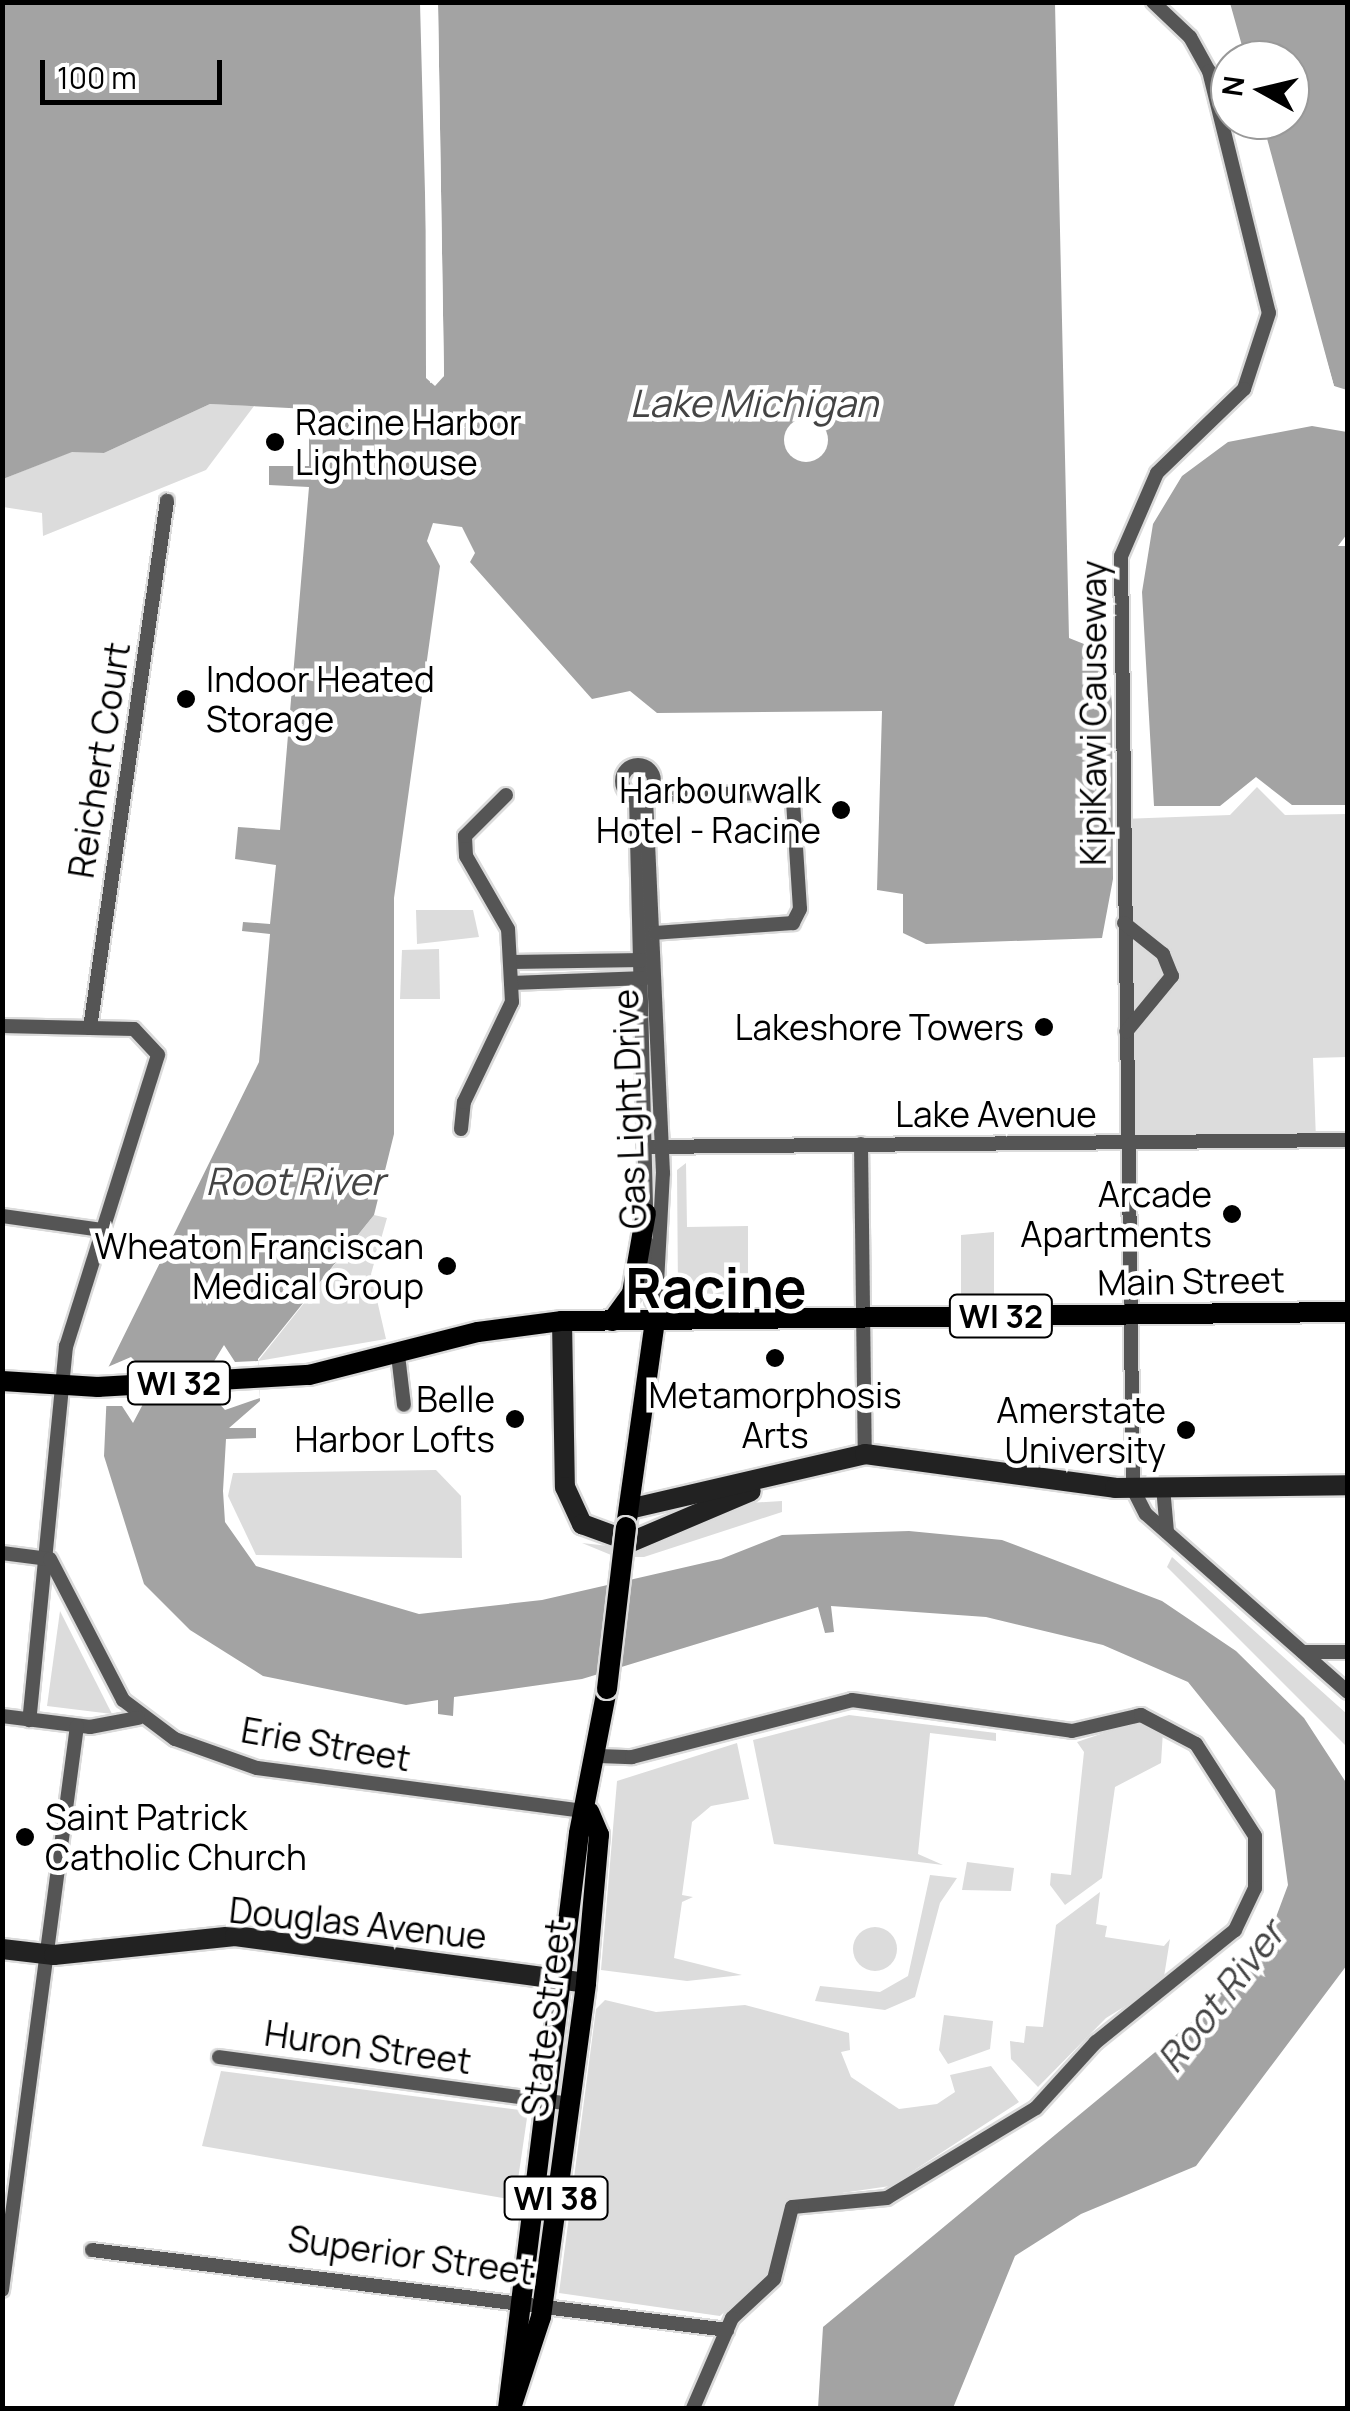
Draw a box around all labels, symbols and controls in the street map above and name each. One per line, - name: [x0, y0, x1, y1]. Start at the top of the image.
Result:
- scale bar: [45, 40, 228, 102]
- north arrow: [1210, 40, 1310, 140]
- text: 100 m: [57, 57, 137, 98]
- text: N: [1212, 74, 1252, 99]
- water label: Lake Michigan: [630, 380, 878, 426]
- place label: Racine Harbor Lighthouse: [295, 401, 522, 483]
- marker: Racine Harbor Lighthouse: [264, 431, 286, 453]
- street label: KipiKawi Causeway: [1072, 560, 1114, 866]
- street label: Reichert Court: [60, 639, 138, 881]
- place label: Indoor Heated Storage: [206, 658, 435, 740]
- marker: Indoor Heated Storage: [175, 688, 197, 710]
- place label: Harbourwalk Hotel - Racine: [596, 769, 821, 851]
- marker: Harbourwalk Hotel - Racine: [830, 799, 852, 821]
- street label: Gas Light Drive: [604, 988, 654, 1230]
- place label: Lakeshore Towers: [735, 1006, 1024, 1048]
- marker: Lakeshore Towers: [1033, 1016, 1055, 1038]
- street label: Lake Avenue: [895, 1093, 1097, 1135]
- water label: Root River: [205, 1158, 385, 1204]
- place label: Arcade Apartments: [1020, 1173, 1212, 1255]
- marker: Arcade Apartments: [1221, 1203, 1243, 1225]
- place label: Wheaton Franciscan Medical Group: [95, 1225, 424, 1307]
- marker: Wheaton Franciscan Medical Group: [434, 1253, 460, 1279]
- district label: Racine: [625, 1255, 807, 1321]
- street label: Main Street: [1097, 1258, 1285, 1304]
- road number: WI 32: [948, 1289, 1054, 1343]
- marker: Metamorphosis Arts: [764, 1347, 786, 1369]
- road number: WI 32: [126, 1356, 232, 1410]
- place label: Metamorphosis Arts: [648, 1374, 902, 1456]
- place label: Belle Harbor Lofts: [295, 1378, 495, 1460]
- place label: Amerstate University: [996, 1389, 1166, 1471]
- marker: Belle Harbor Lofts: [504, 1408, 526, 1430]
- marker: Amerstate University: [1175, 1419, 1197, 1441]
- street label: Erie Street: [238, 1708, 414, 1780]
- place label: Saint Patrick Catholic Church: [45, 1796, 307, 1878]
- marker: Saint Patrick Catholic Church: [14, 1826, 36, 1848]
- street label: Douglas Avenue: [227, 1889, 489, 1957]
- water label: Root River: [1147, 1911, 1293, 2081]
- street label: State Street: [513, 1917, 579, 2119]
- street label: Huron Street: [262, 2012, 474, 2082]
- road number: WI 38: [504, 2171, 608, 2225]
- street label: Superior Street: [286, 2217, 536, 2293]

